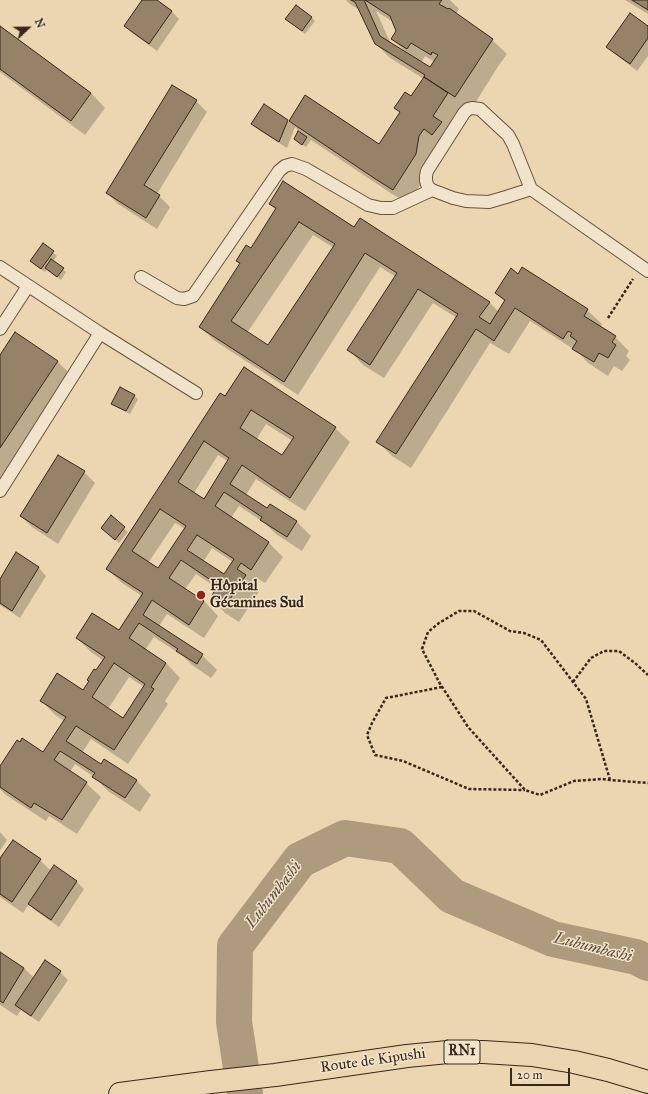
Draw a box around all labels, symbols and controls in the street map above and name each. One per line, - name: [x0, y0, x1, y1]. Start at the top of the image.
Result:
- north arrow: [8, 8, 48, 48]
- text: N: [32, 17, 47, 30]
- place label: Hôpital Gécamines Sud: [210, 577, 304, 612]
- marker: Hôpital Gécamines Sud: [195, 589, 207, 601]
- water label: Lubumbashi: [242, 858, 306, 932]
- water label: Lubumbashi: [552, 929, 634, 967]
- road number: RN1: [444, 1040, 480, 1064]
- street label: Route de Kipushi: [319, 1045, 427, 1077]
- scale bar: [512, 1060, 572, 1086]
- text: 20 m: [517, 1068, 543, 1082]

